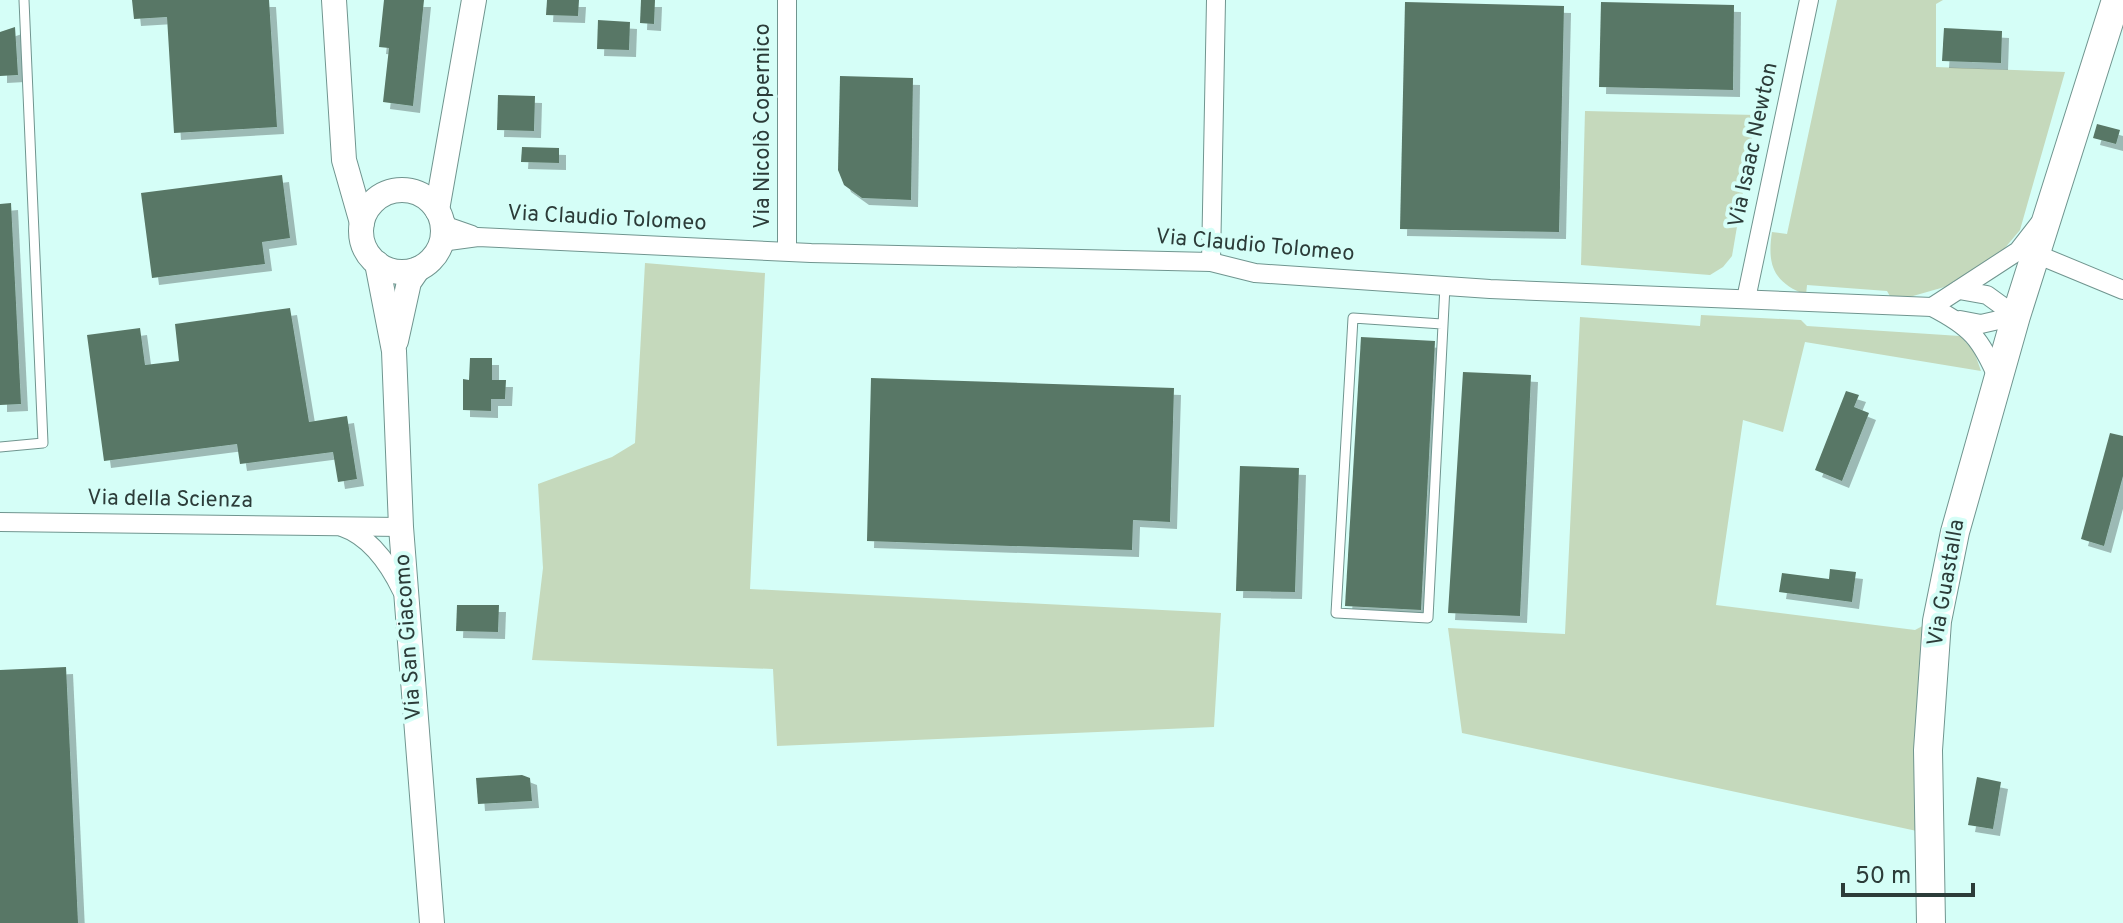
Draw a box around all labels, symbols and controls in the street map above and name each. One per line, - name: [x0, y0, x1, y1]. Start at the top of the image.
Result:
- street label: Via Nicolò Copernico: [750, 23, 777, 229]
- street label: Via Isaac Newton: [1723, 60, 1785, 230]
- street label: Via Claudio Tolomeo: [507, 200, 707, 238]
- street label: Via Claudio Tolomeo: [1154, 224, 1356, 268]
- street label: Via della Scienza: [87, 485, 253, 515]
- street label: Via Guastalla: [1923, 517, 1971, 649]
- street label: Via San Giacomo: [390, 553, 428, 721]
- scale bar: [1843, 847, 1973, 897]
- text: 50 m: [1855, 862, 1911, 892]

